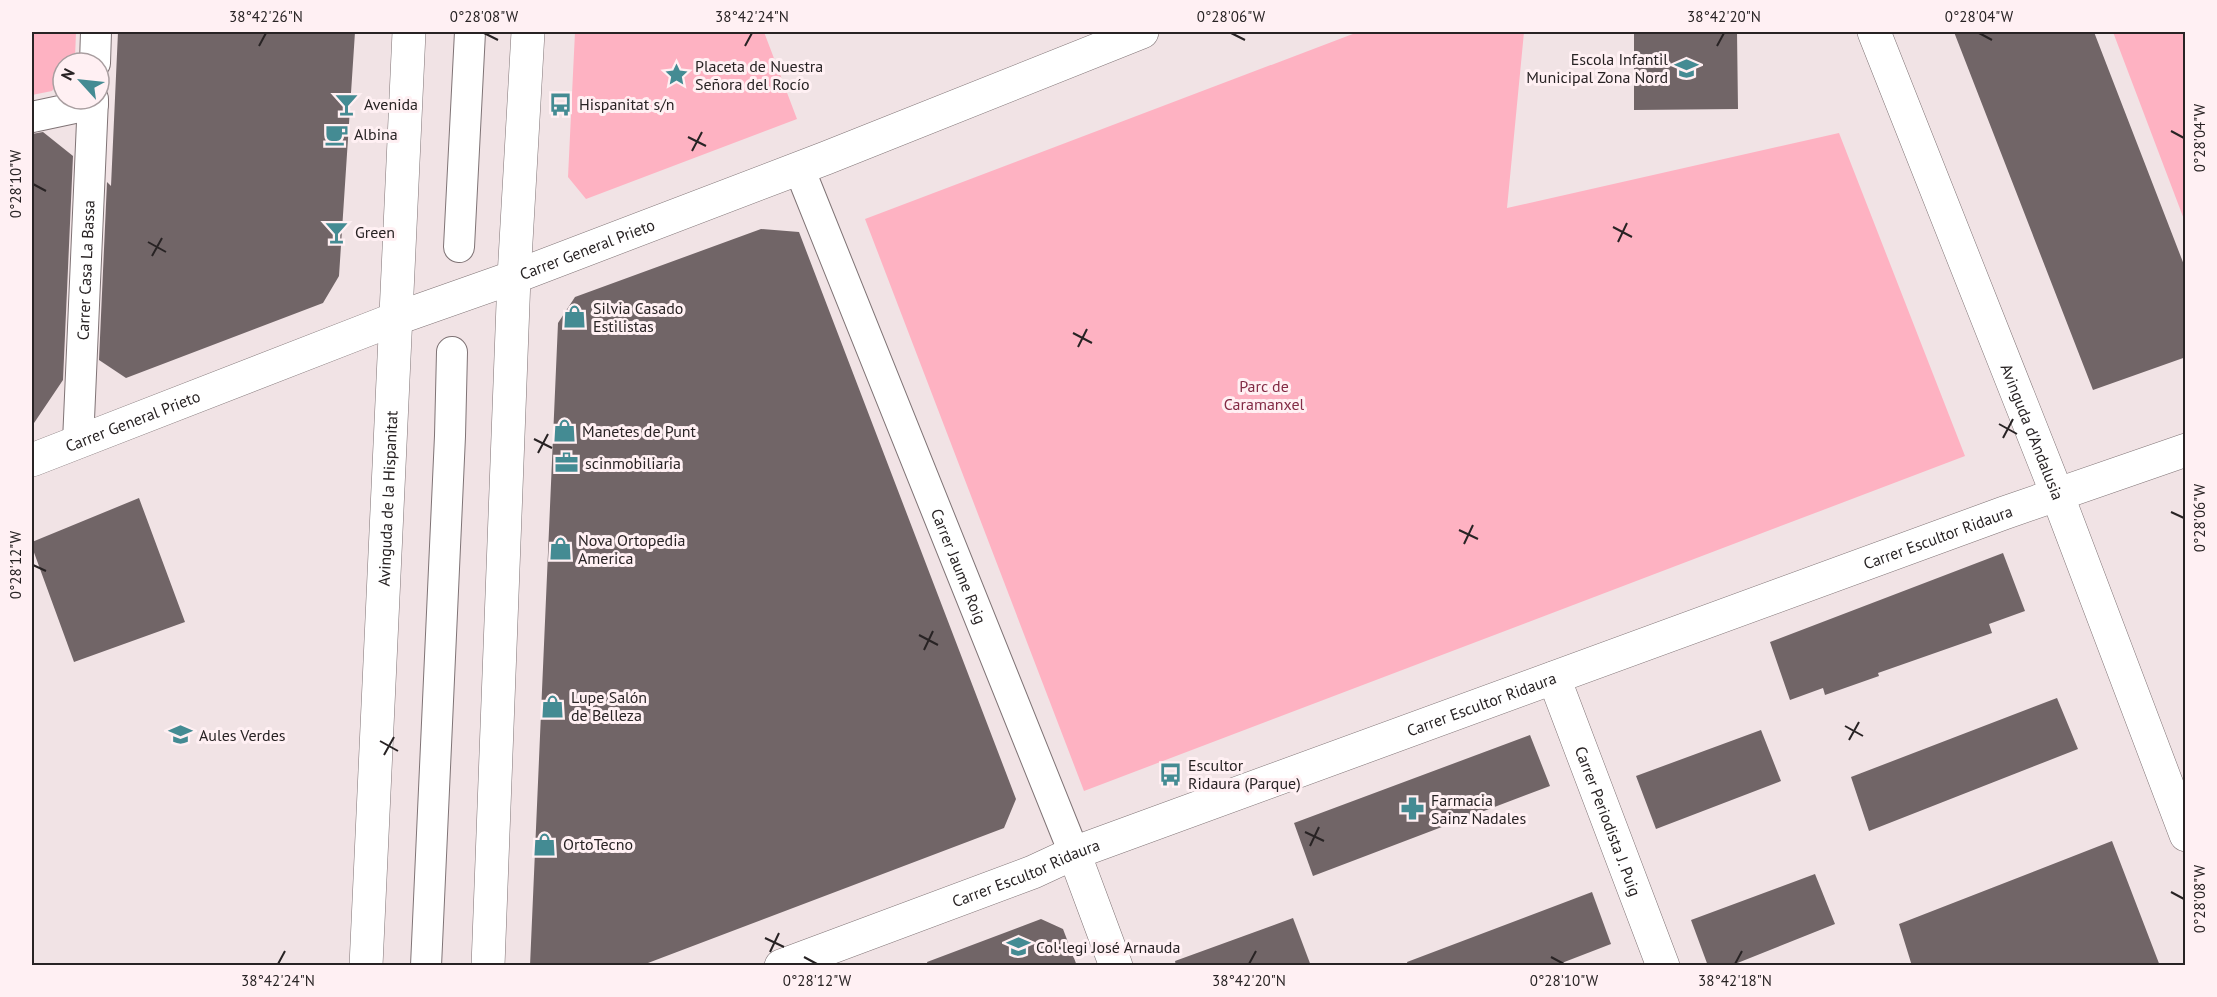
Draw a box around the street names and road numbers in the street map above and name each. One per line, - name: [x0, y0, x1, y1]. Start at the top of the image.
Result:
- street label: Carrer Casa La Bassa: [72, 200, 99, 341]
- street label: Carrer General Prieto: [517, 214, 658, 284]
- street label: Avinguda d'Andalusia: [1996, 361, 2068, 503]
- street label: Carrer General Prieto: [62, 386, 203, 456]
- street label: Avinguda de la Hispanitat: [373, 410, 402, 587]
- street label: Carrer Escultor Ridaura: [1861, 501, 2015, 574]
- street label: Carrer Jaume Roig: [927, 506, 991, 627]
- street label: Carrer Escultor Ridaura: [1404, 668, 1559, 740]
- street label: Carrer Periodista J. Puig: [1571, 743, 1646, 899]
- street label: Carrer Escultor Ridaura: [949, 834, 1102, 911]

